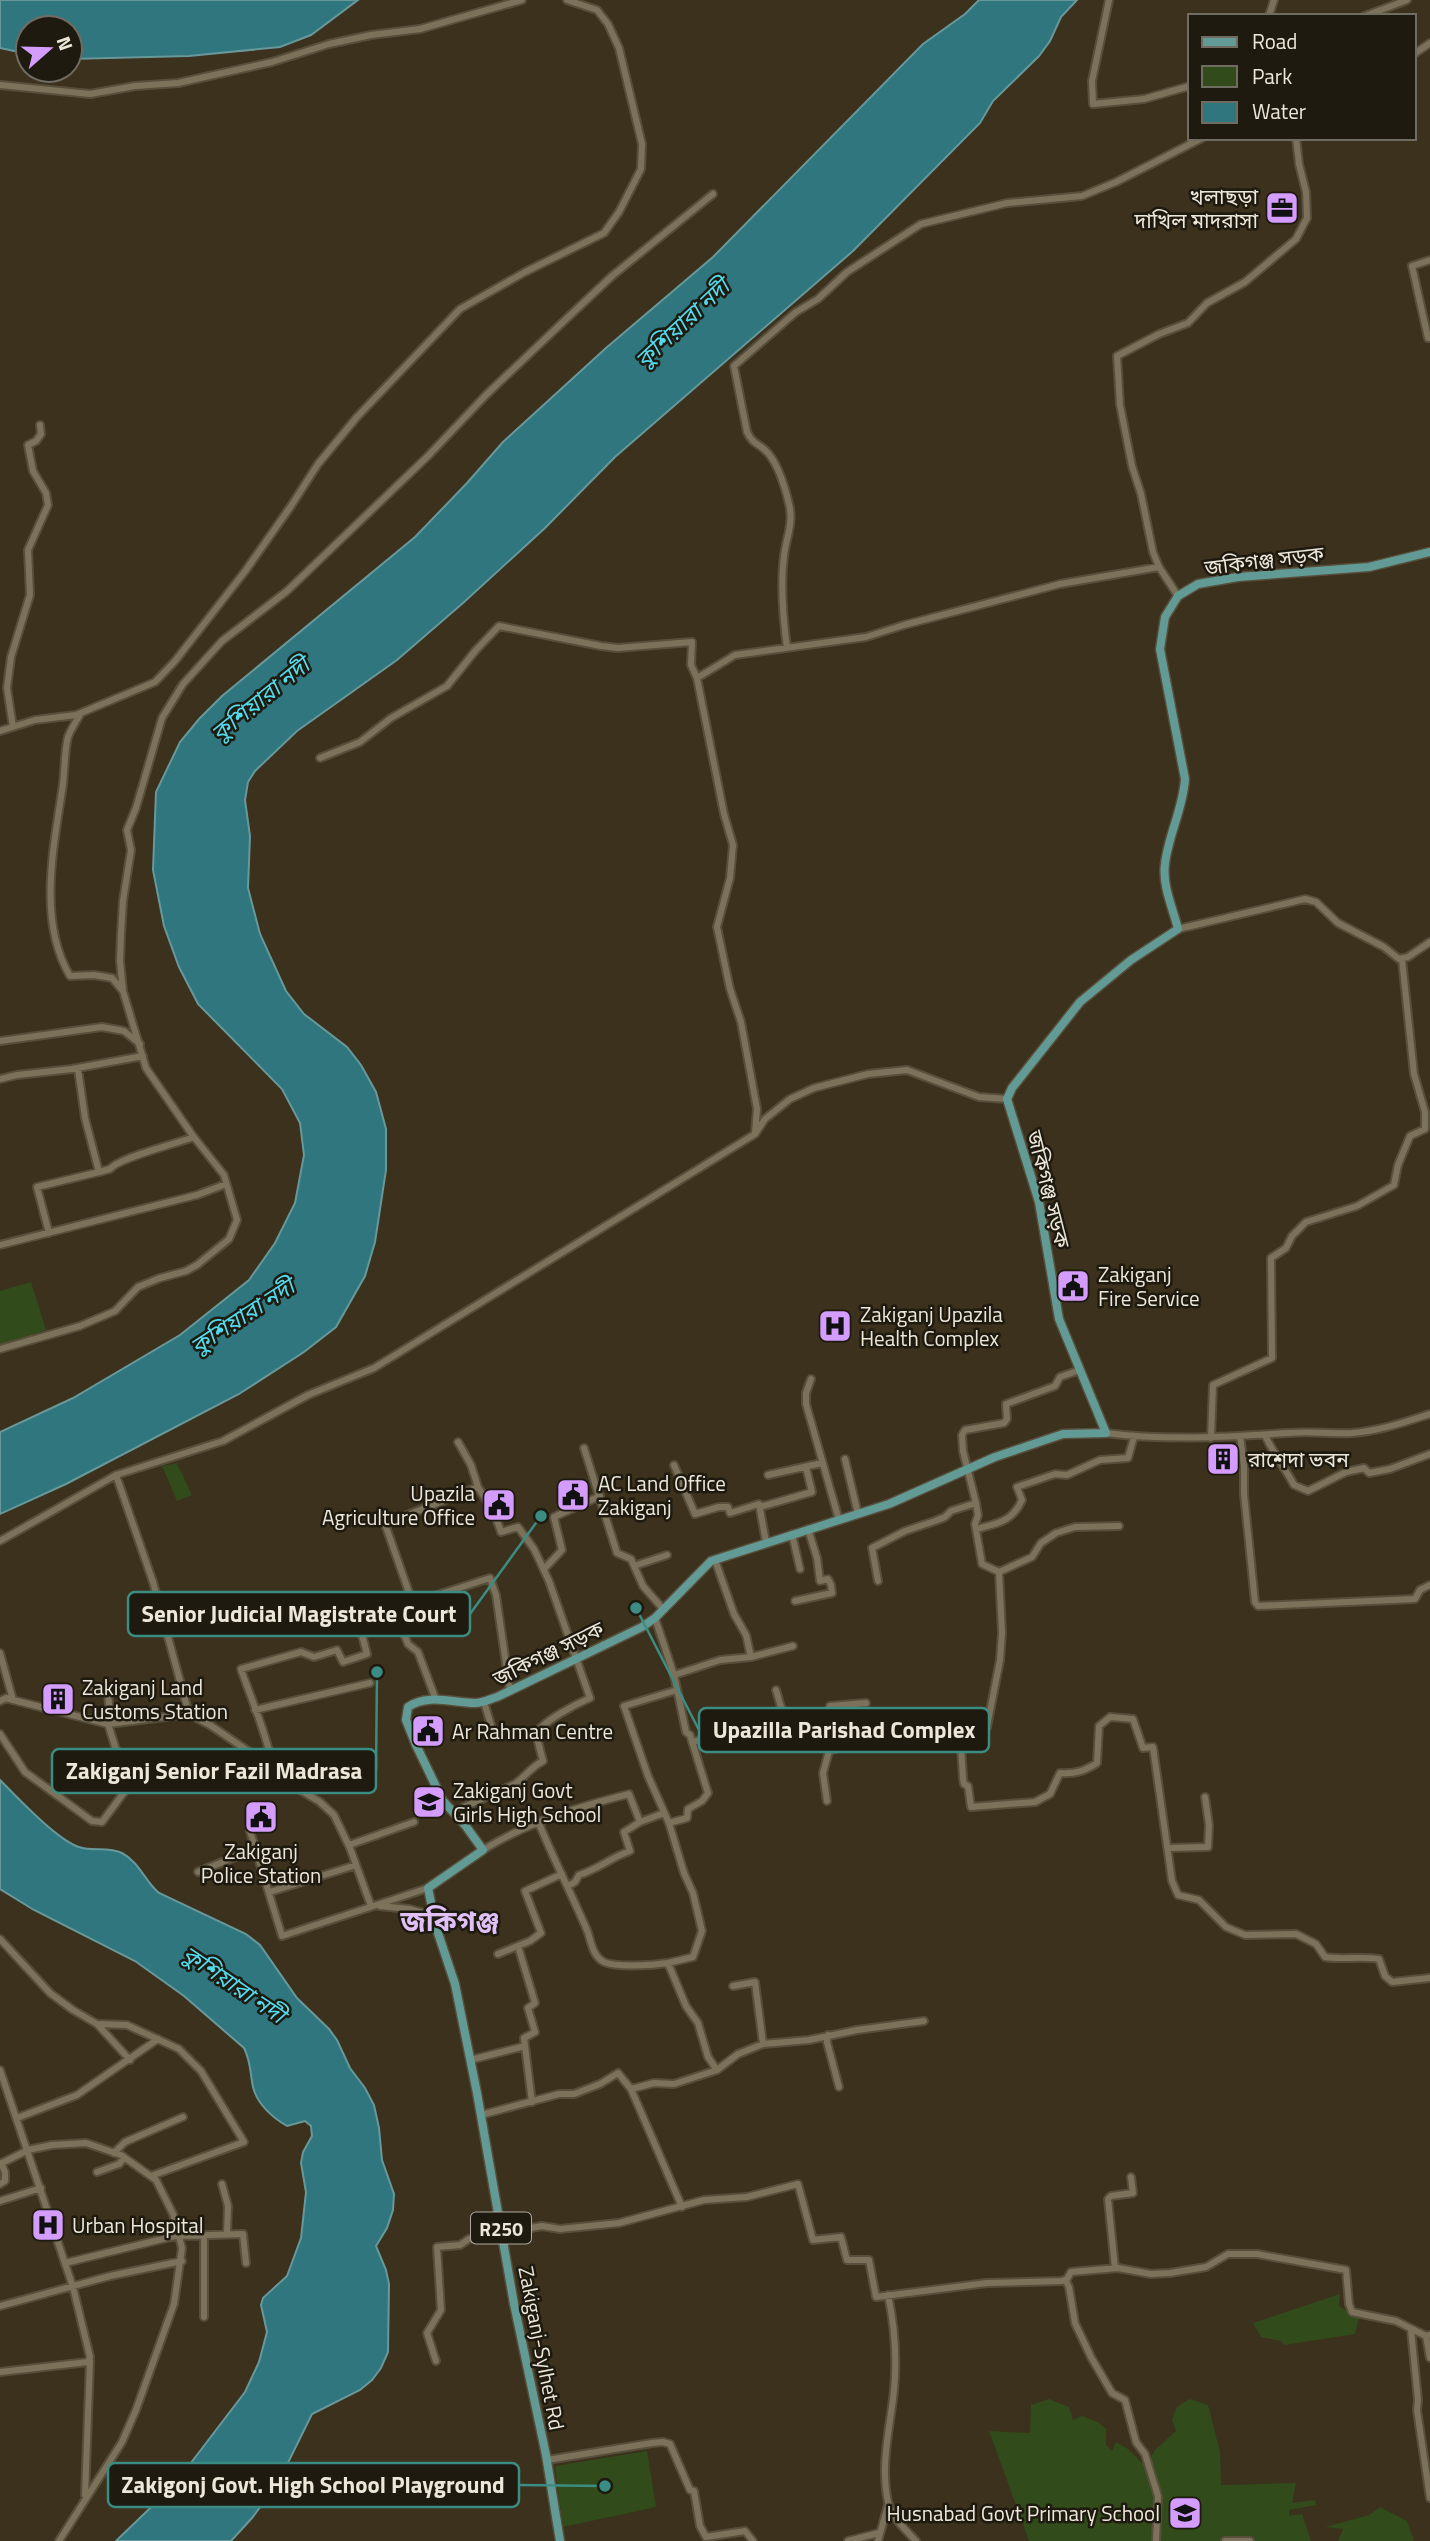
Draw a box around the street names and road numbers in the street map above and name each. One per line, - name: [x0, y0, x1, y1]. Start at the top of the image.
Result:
- street label: জকিগঞ্জ সড়ক: [1202, 537, 1326, 583]
- street label: জকিগঞ্জ সড়ক: [1019, 1126, 1079, 1252]
- street label: জকিগঞ্জ সড়ক: [486, 1612, 610, 1694]
- road number: R250: [471, 2212, 531, 2244]
- street label: Zakiganj-Sylhet Rd: [510, 2263, 574, 2433]

